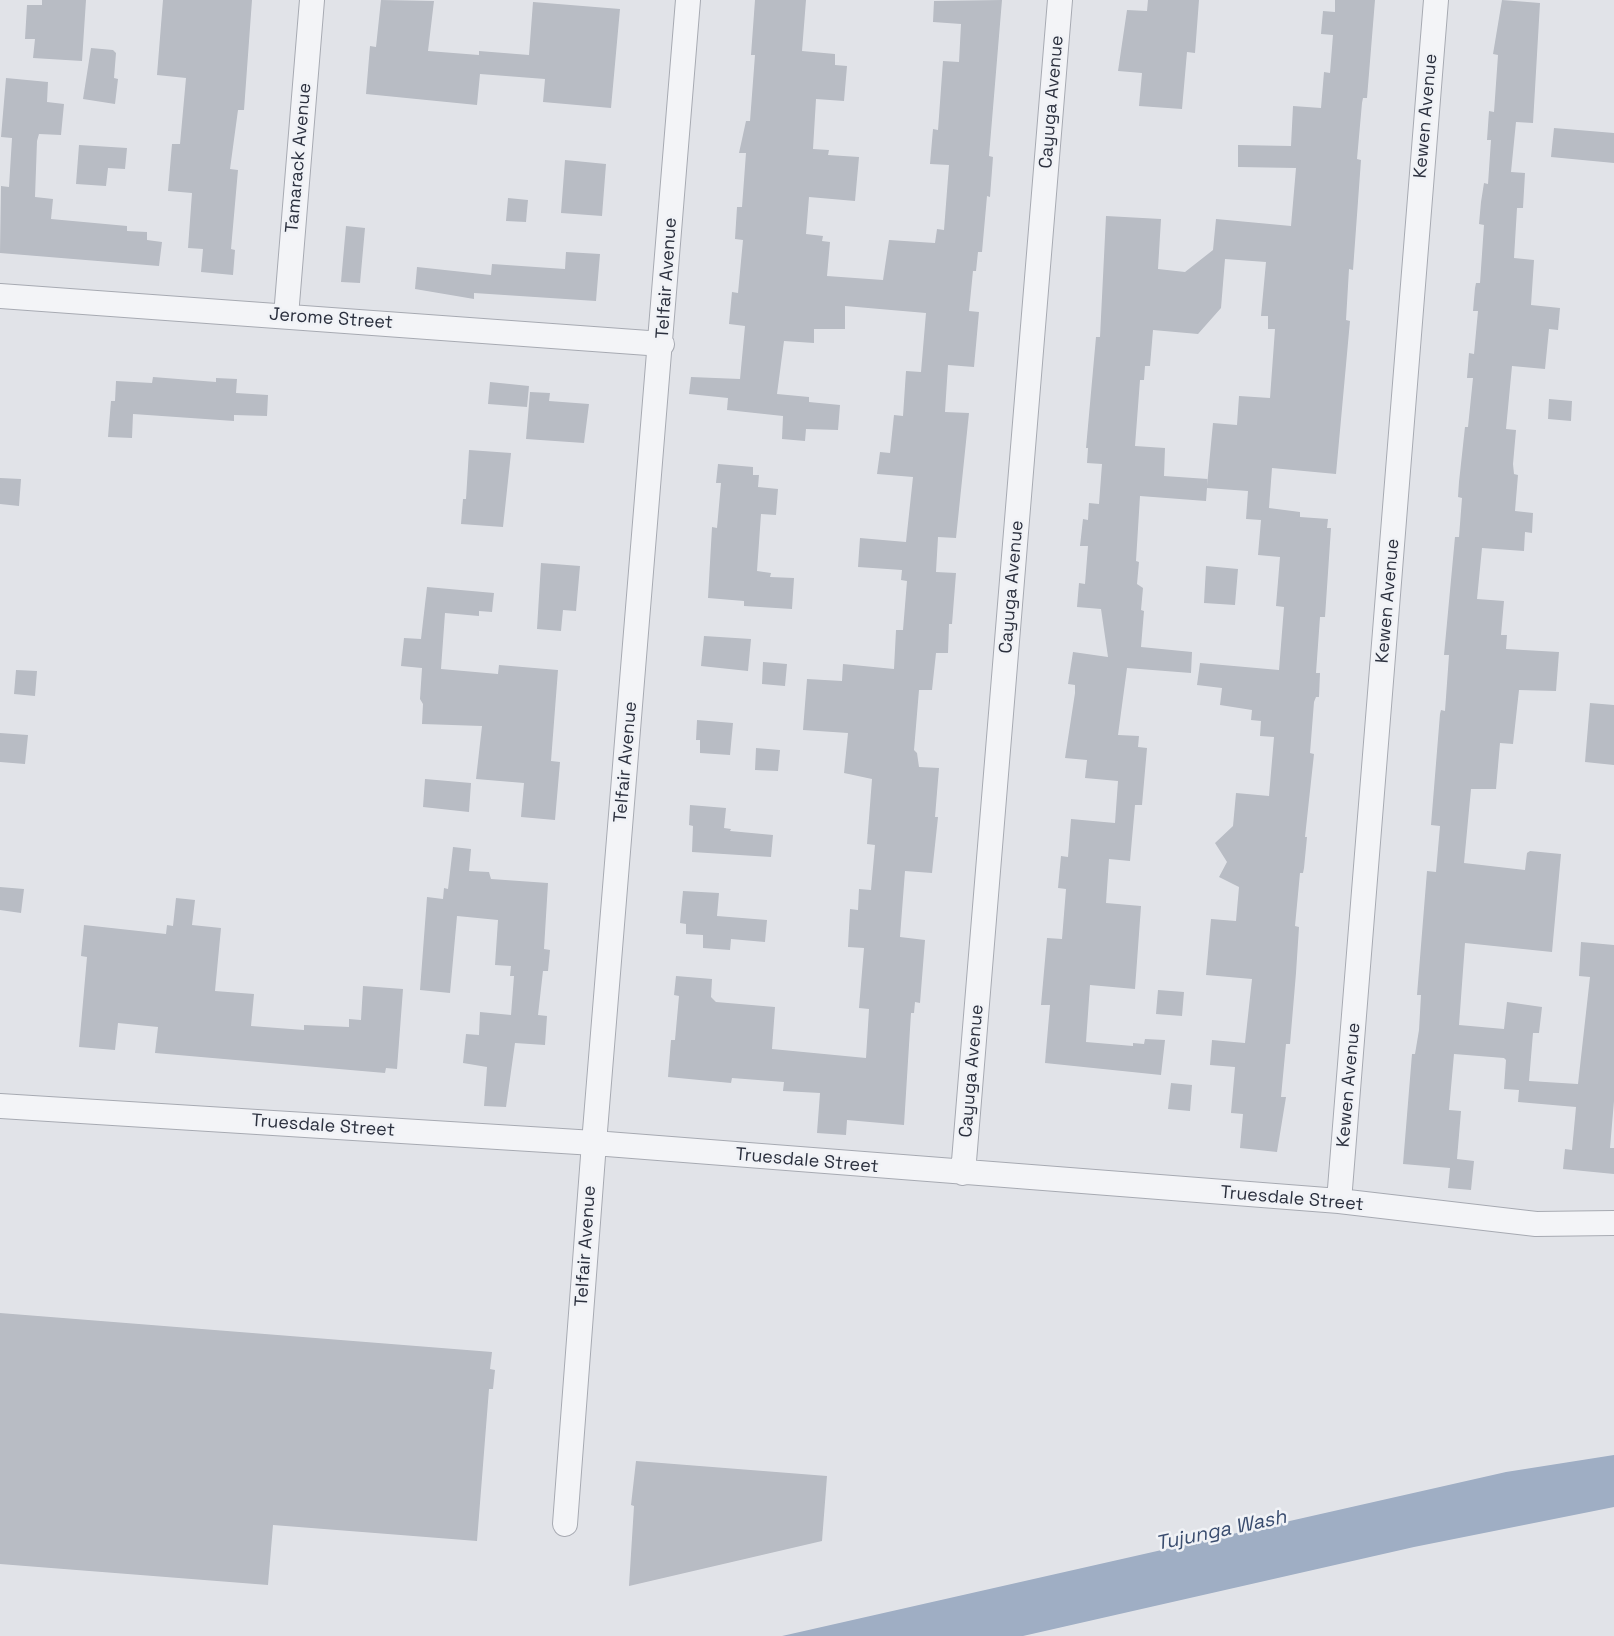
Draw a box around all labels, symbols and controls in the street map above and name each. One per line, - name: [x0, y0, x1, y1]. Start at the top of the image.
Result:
- street label: Cayuga Avenue: [1035, 34, 1069, 170]
- street label: Kewen Avenue: [1410, 53, 1442, 179]
- street label: Tamarack Avenue: [282, 82, 316, 234]
- street label: Telfair Avenue: [652, 217, 682, 339]
- street label: Jerome Street: [268, 304, 394, 334]
- street label: Cayuga Avenue: [995, 519, 1029, 655]
- street label: Kewen Avenue: [1372, 538, 1404, 664]
- street label: Telfair Avenue: [610, 701, 642, 823]
- street label: Cayuga Avenue: [955, 1003, 989, 1139]
- street label: Kewen Avenue: [1333, 1022, 1365, 1148]
- street label: Truesdale Street: [251, 1110, 395, 1142]
- street label: Truesdale Street: [734, 1144, 880, 1178]
- street label: Truesdale Street: [1219, 1182, 1365, 1216]
- street label: Telfair Avenue: [571, 1185, 601, 1307]
- water label: Tujunga Wash: [1154, 1505, 1288, 1557]

